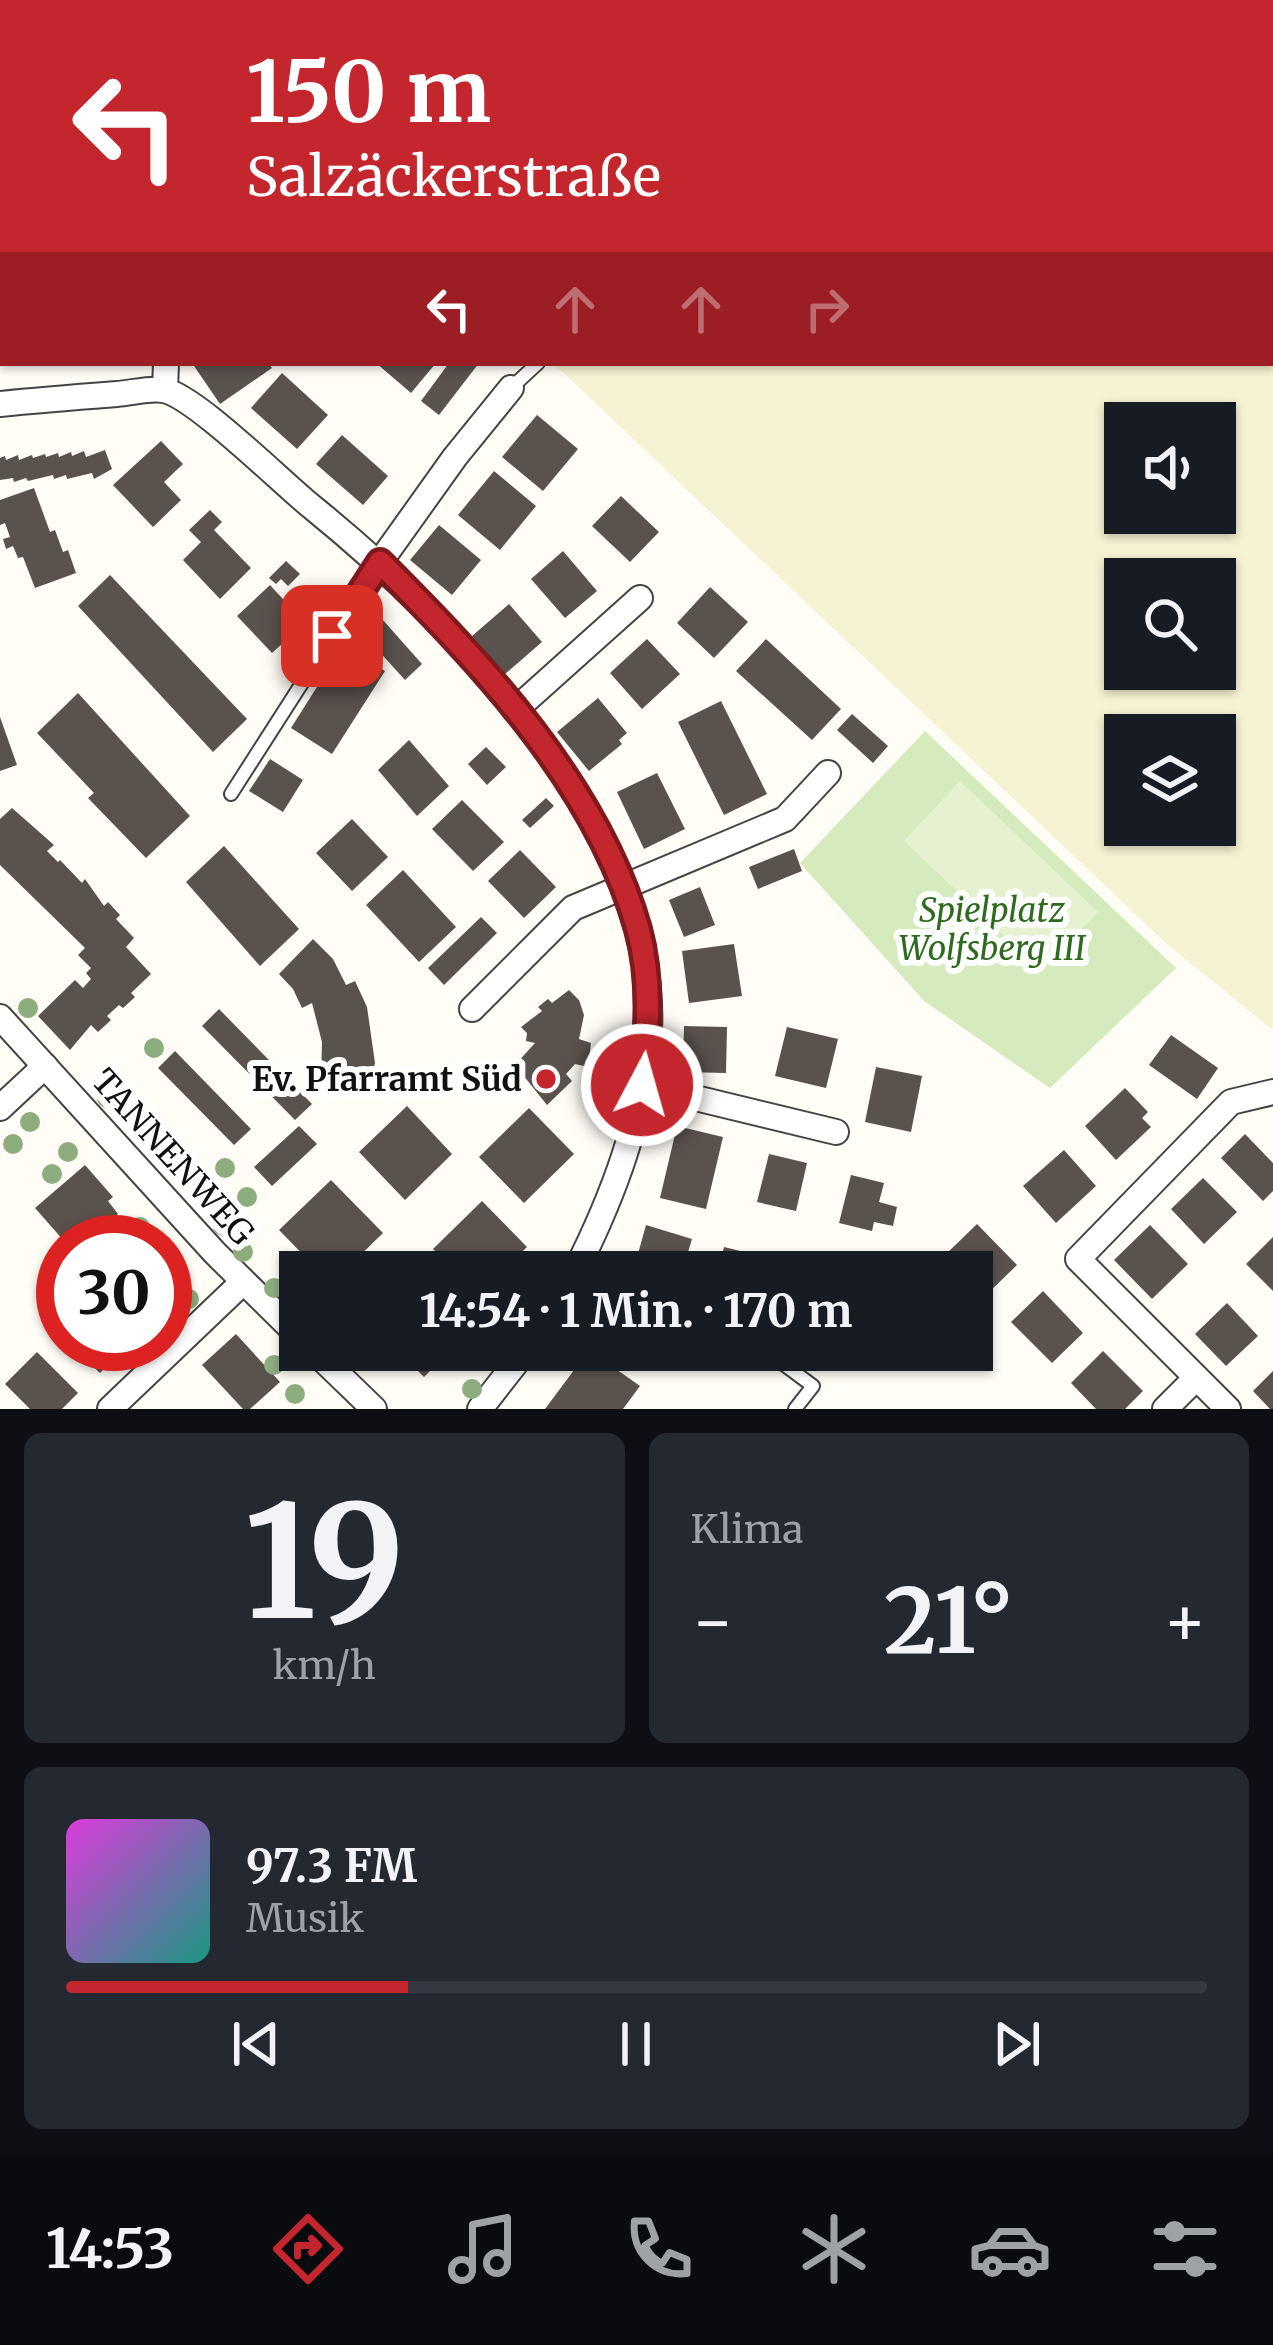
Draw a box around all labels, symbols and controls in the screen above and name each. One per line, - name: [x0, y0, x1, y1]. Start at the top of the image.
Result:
- text: 150 m: [246, 39, 491, 145]
- icon: left: [48, 48, 204, 204]
- text: Salzäckerstraße: [246, 143, 661, 211]
- icon: left: [416, 276, 482, 342]
- icon: ahead: [542, 276, 608, 342]
- icon: ahead: [668, 276, 734, 342]
- icon: right: [794, 276, 860, 342]
- map controls: [1104, 402, 1236, 846]
- button: sound: [1104, 402, 1236, 534]
- button: search: [1104, 558, 1236, 690]
- pin: [281, 585, 383, 687]
- icon: arrive: [299, 603, 365, 669]
- button: layers: [1104, 714, 1236, 846]
- park label: Spielplatz Wolfsberg III: [898, 890, 1086, 969]
- position arrow: [579, 1022, 705, 1148]
- place label: Ev. Pfarramt Süd: [252, 1059, 522, 1100]
- street label: TANNENWEG: [83, 1061, 263, 1253]
- marker: Ev. Pfarramt Süd: [533, 1066, 559, 1092]
- speed limit sign: 30: [36, 1215, 192, 1371]
- text: 14:54 · 1 Min. · 170 m: [419, 1283, 853, 1339]
- text: 19: [244, 1464, 405, 1661]
- text: Klima: [691, 1505, 803, 1554]
- text: 21°: [884, 1564, 1014, 1678]
- text: −: [691, 1580, 735, 1663]
- text: +: [1163, 1580, 1207, 1663]
- text: km/h: [273, 1641, 376, 1690]
- text: 97.3 FM: [246, 1838, 417, 1894]
- text: Musik: [246, 1894, 364, 1943]
- icon: previous: [223, 2011, 289, 2077]
- icon: pause: [603, 2011, 669, 2077]
- icon: next: [984, 2011, 1050, 2077]
- icon: directions: [266, 2207, 350, 2291]
- icon: music: [441, 2207, 525, 2291]
- icon: phone: [617, 2207, 701, 2291]
- icon: climate: [792, 2207, 876, 2291]
- icon: car: [968, 2207, 1052, 2291]
- icon: filters: [1143, 2207, 1227, 2291]
- text: 14:53: [46, 2215, 174, 2283]

